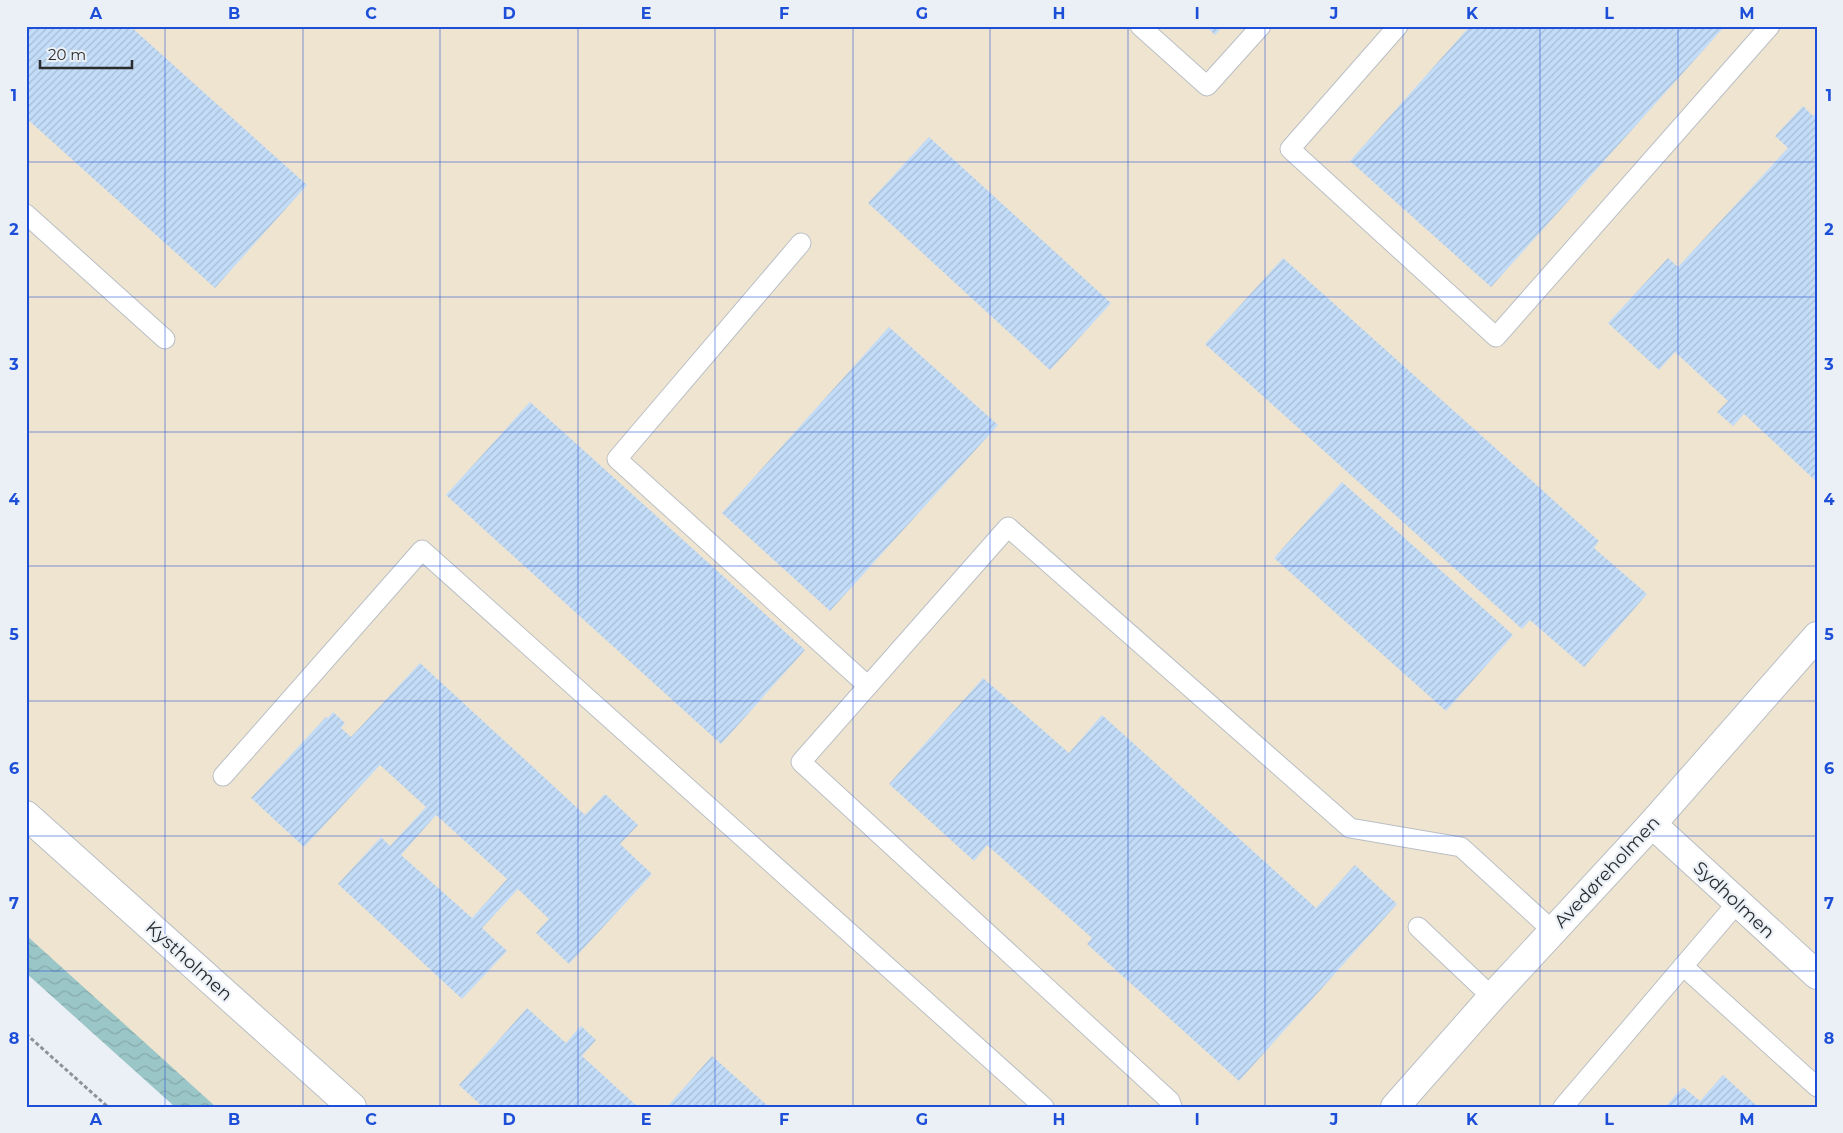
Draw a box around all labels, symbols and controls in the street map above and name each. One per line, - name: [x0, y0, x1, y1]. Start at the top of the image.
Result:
- text: A: [89, 4, 103, 23]
- text: B: [228, 4, 240, 23]
- text: C: [365, 4, 377, 23]
- text: D: [502, 4, 516, 23]
- text: E: [641, 4, 651, 23]
- text: F: [779, 4, 789, 23]
- text: G: [916, 4, 928, 23]
- text: H: [1053, 4, 1065, 23]
- text: I: [1194, 4, 1200, 23]
- text: J: [1329, 4, 1338, 23]
- text: K: [1466, 4, 1479, 23]
- text: L: [1604, 4, 1614, 23]
- text: M: [1739, 4, 1755, 23]
- scale bar: [40, 38, 132, 70]
- text: 20 m: [48, 45, 86, 64]
- text: 1: [11, 86, 17, 105]
- text: 1: [1826, 86, 1832, 105]
- text: 2: [9, 220, 19, 239]
- text: 2: [1824, 220, 1834, 239]
- text: 3: [8, 355, 19, 374]
- text: 3: [1823, 355, 1834, 374]
- text: 4: [8, 490, 20, 509]
- text: 4: [1823, 490, 1835, 509]
- text: 5: [9, 625, 19, 644]
- text: 5: [1824, 625, 1834, 644]
- text: 6: [9, 759, 19, 778]
- text: 6: [1824, 759, 1834, 778]
- street label: Avedøreholmen: [1550, 812, 1664, 932]
- street label: Sydholmen: [1689, 857, 1779, 943]
- text: 7: [9, 894, 19, 913]
- text: 7: [1824, 894, 1834, 913]
- street label: Kystholmen: [141, 916, 237, 1006]
- text: 8: [9, 1029, 19, 1048]
- text: 8: [1824, 1029, 1834, 1048]
- text: A: [89, 1110, 103, 1129]
- text: B: [228, 1110, 240, 1129]
- text: C: [365, 1110, 377, 1129]
- text: D: [502, 1110, 516, 1129]
- text: E: [641, 1110, 651, 1129]
- text: F: [779, 1110, 789, 1129]
- text: G: [916, 1110, 928, 1129]
- text: H: [1053, 1110, 1065, 1129]
- text: I: [1194, 1110, 1200, 1129]
- text: J: [1329, 1110, 1338, 1129]
- text: K: [1466, 1110, 1479, 1129]
- text: L: [1604, 1110, 1614, 1129]
- text: M: [1739, 1110, 1755, 1129]

